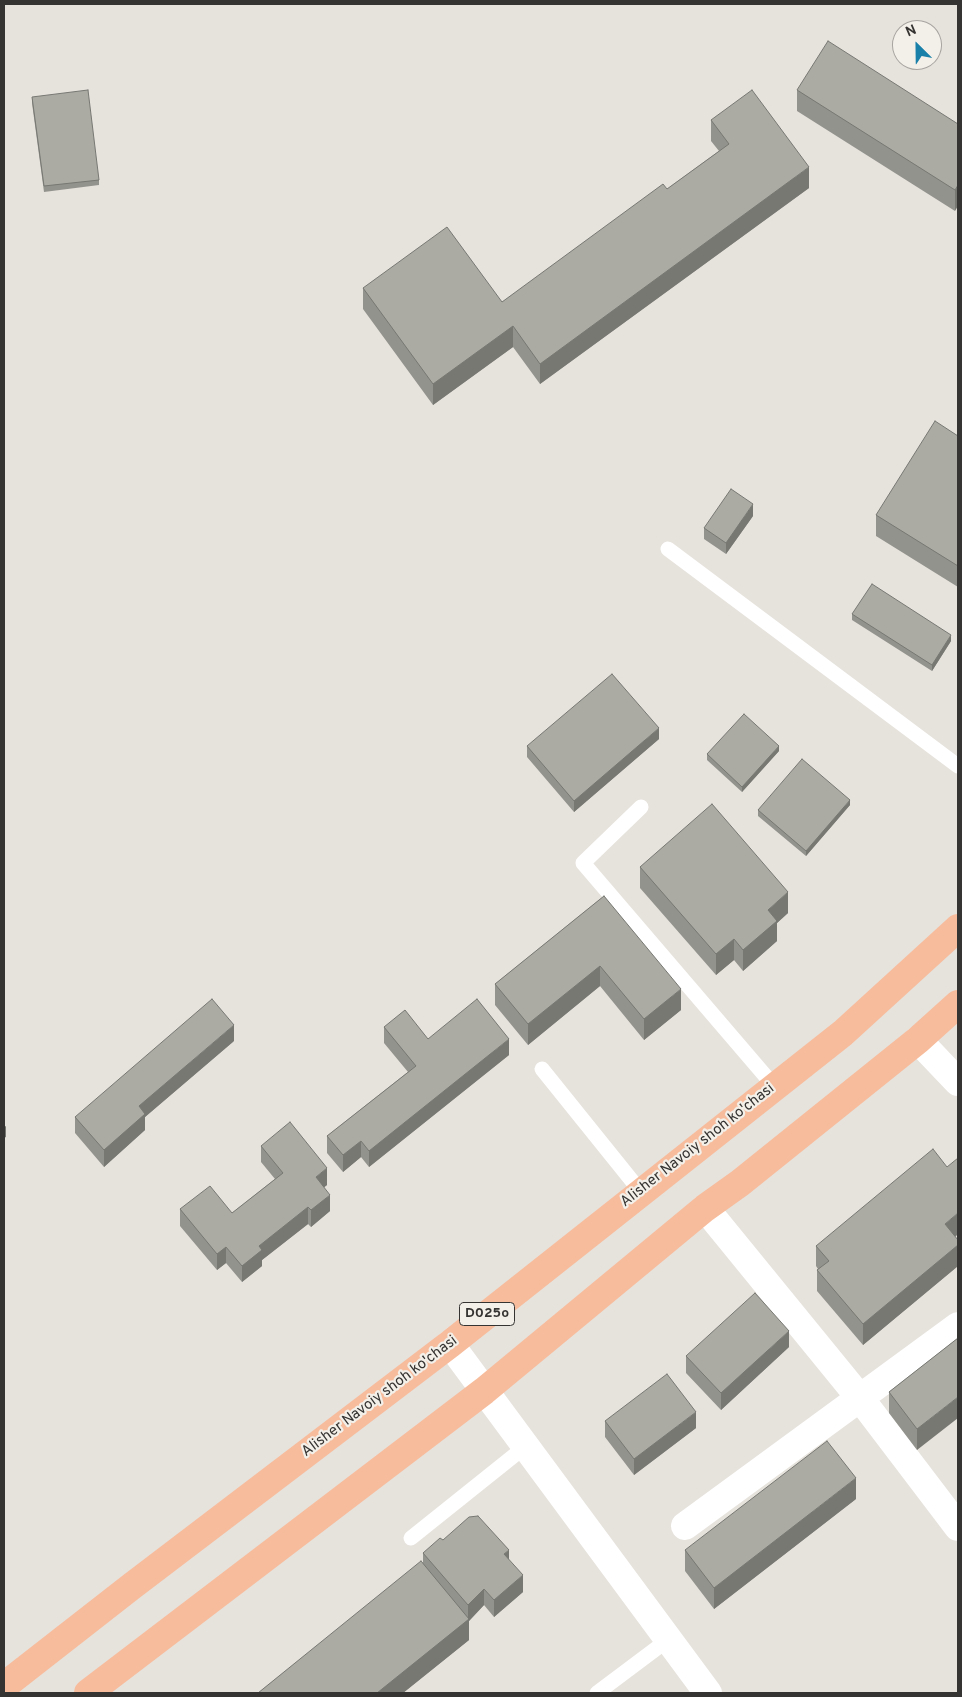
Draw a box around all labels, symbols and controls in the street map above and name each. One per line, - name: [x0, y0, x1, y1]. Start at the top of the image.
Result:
- north arrow: [892, 20, 942, 70]
- text: N: [903, 22, 919, 41]
- street label: Alisher Navoiy shoh ko'chasi: [617, 1080, 779, 1212]
- road number: D025o: [460, 1302, 514, 1326]
- street label: Alisher Navoiy shoh ko'chasi: [299, 1333, 461, 1461]

